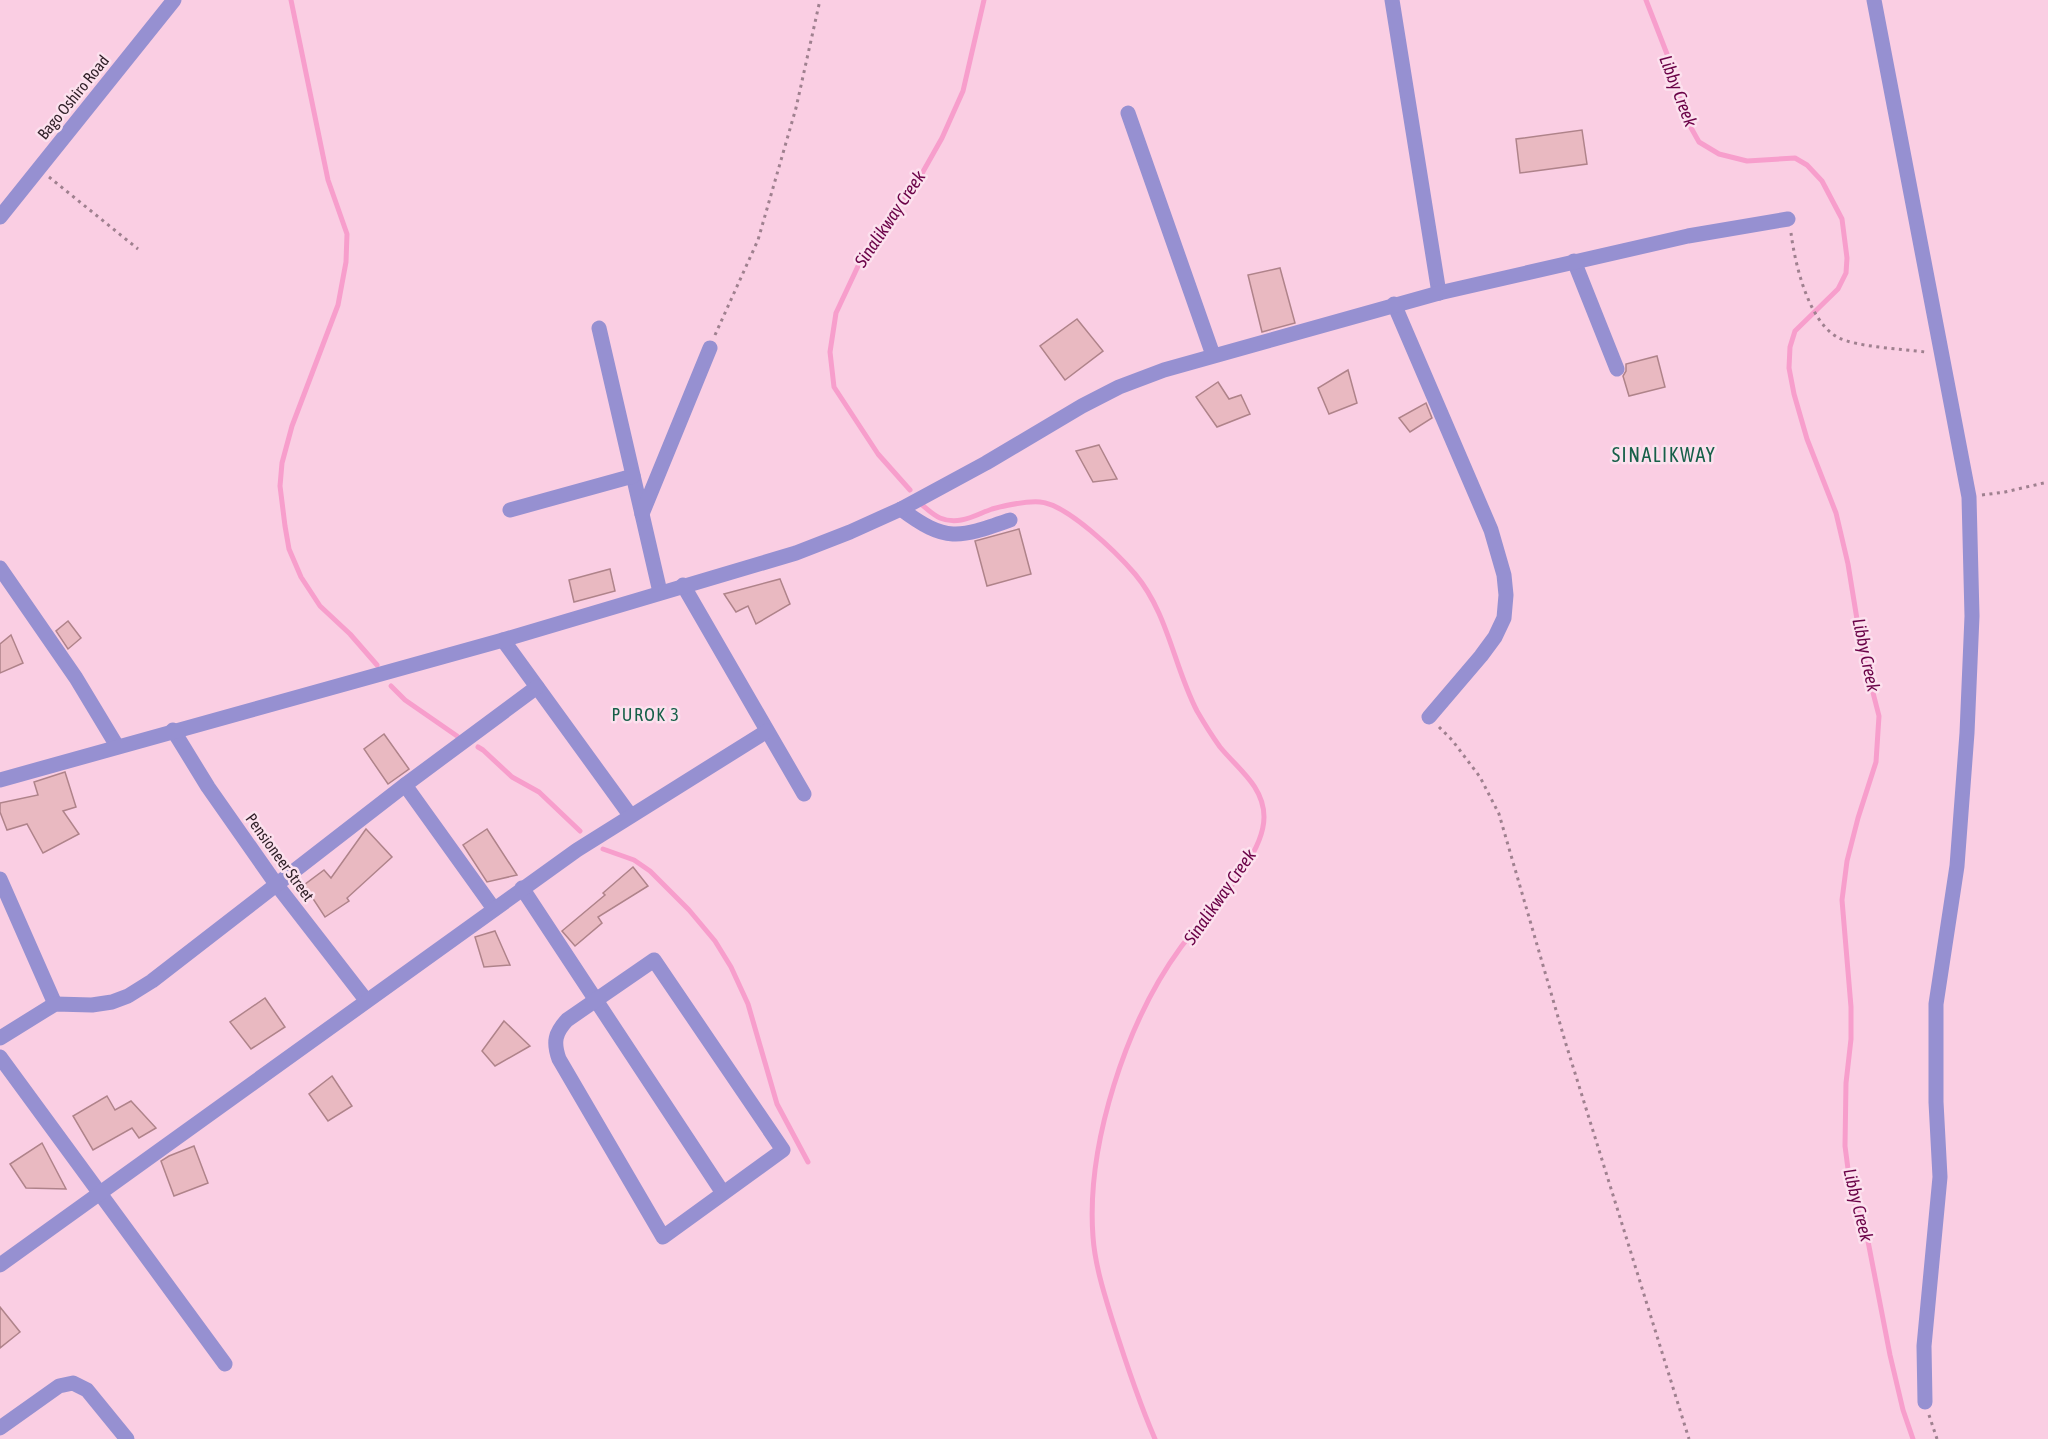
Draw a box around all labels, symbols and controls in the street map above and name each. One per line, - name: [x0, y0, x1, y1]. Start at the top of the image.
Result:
- street label: Bago Oshiro Road: [34, 51, 113, 143]
- water label: Libby Creek: [1655, 52, 1702, 131]
- water label: Sinalikway Creek: [849, 166, 930, 272]
- district label: SINALIKWAY: [1612, 443, 1716, 466]
- water label: Libby Creek: [1848, 616, 1885, 695]
- district label: PUROK 3: [611, 704, 681, 725]
- street label: Pensioneer Street: [242, 810, 318, 905]
- water label: Sinalikway Creek: [1179, 844, 1261, 949]
- water label: Libby Creek: [1839, 1166, 1878, 1245]

